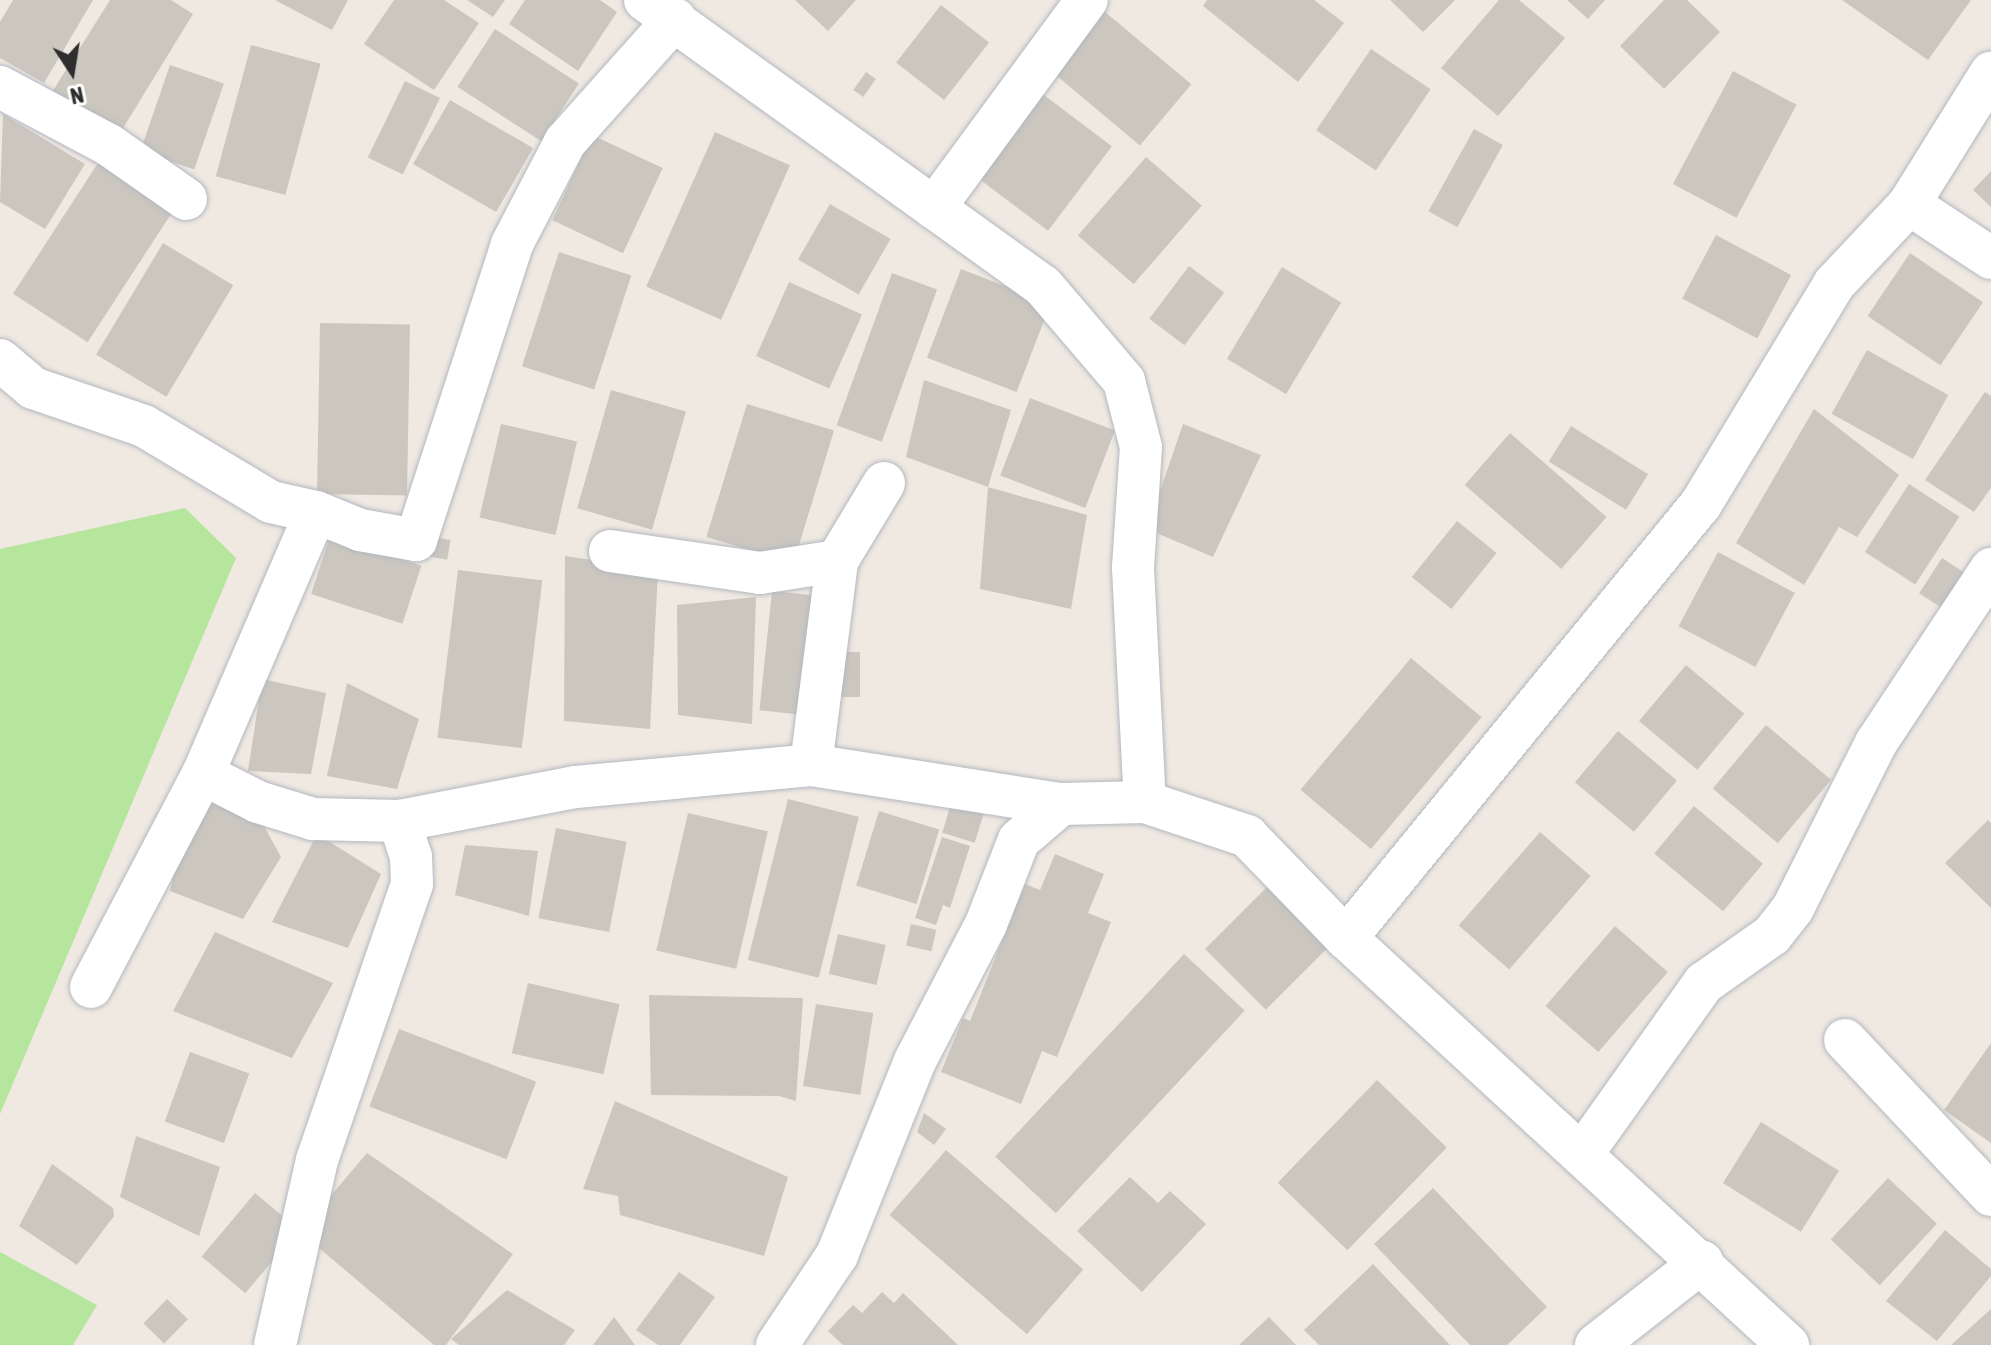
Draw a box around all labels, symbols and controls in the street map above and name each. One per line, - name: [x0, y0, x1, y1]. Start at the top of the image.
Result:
- north arrow: [32, 32, 112, 112]
- text: N: [68, 81, 86, 110]

